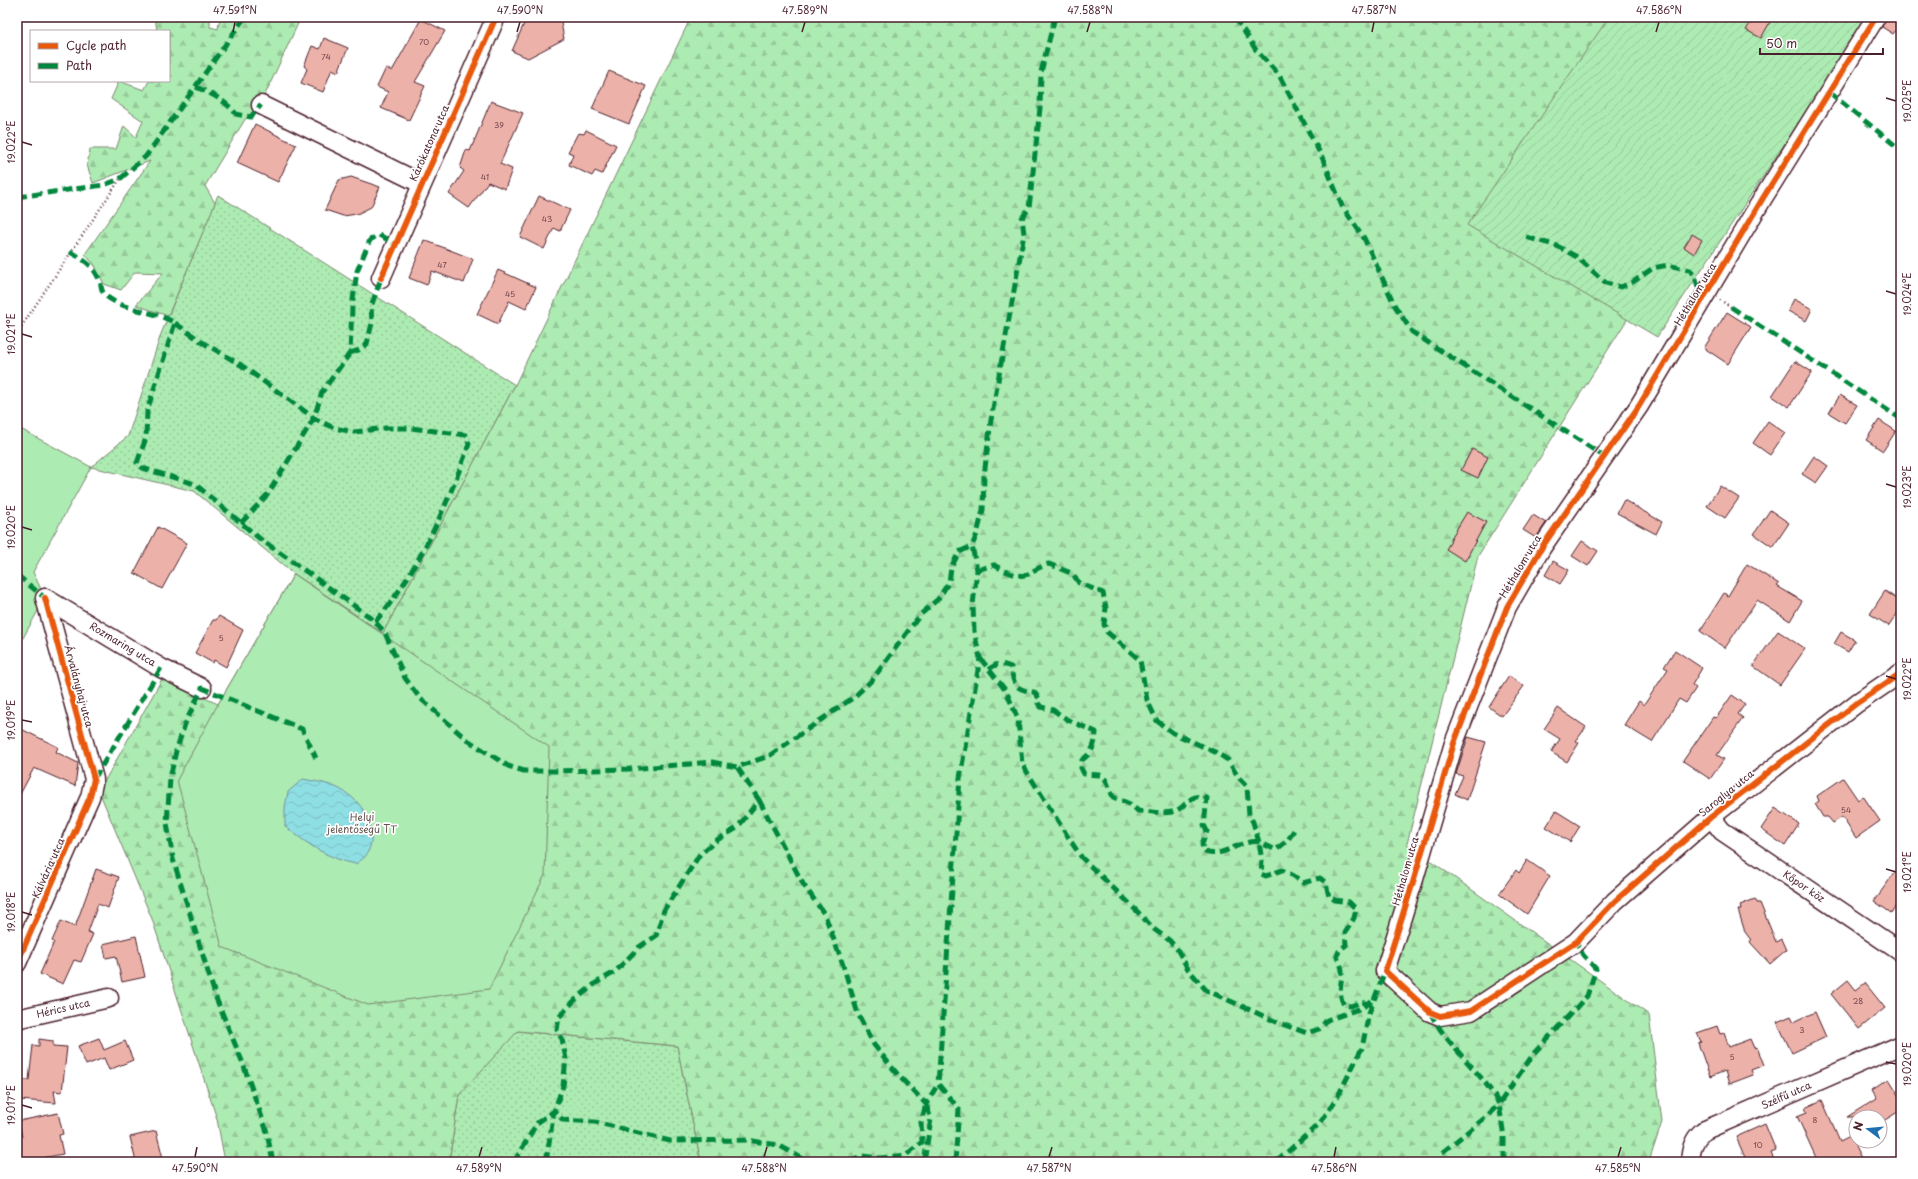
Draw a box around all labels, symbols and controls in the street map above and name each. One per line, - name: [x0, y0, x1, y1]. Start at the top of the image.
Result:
- text: 47.591°N: [213, 2, 257, 17]
- text: 47.590°N: [497, 2, 543, 17]
- text: 47.589°N: [782, 2, 828, 17]
- text: 47.588°N: [1067, 2, 1113, 17]
- text: 47.587°N: [1351, 2, 1397, 17]
- text: 47.586°N: [1636, 2, 1682, 17]
- legend: [30, 30, 170, 82]
- scale bar: [1760, 30, 1883, 56]
- text: 50 m: [1766, 34, 1797, 52]
- text: Cycle path: [66, 36, 127, 54]
- house number: 70: [419, 36, 429, 48]
- house number: 74: [321, 51, 331, 63]
- text: Path: [66, 56, 92, 74]
- text: 19.025°E: [1899, 80, 1914, 122]
- street label: Kárókatona utca: [405, 101, 452, 183]
- house number: 39: [494, 119, 504, 131]
- text: 19.022°E: [3, 121, 18, 163]
- house number: 41: [481, 171, 489, 183]
- house number: 43: [542, 213, 552, 225]
- house number: 47: [437, 259, 447, 271]
- street label: Héthalom utca: [1670, 259, 1720, 328]
- text: 19.024°E: [1899, 273, 1914, 315]
- house number: 45: [505, 288, 515, 300]
- text: 19.021°E: [3, 313, 18, 355]
- text: 19.023°E: [1899, 465, 1914, 509]
- text: 19.020°E: [3, 505, 18, 549]
- street label: Héthalom utca: [1495, 531, 1545, 600]
- street label: Rozmaring utca: [87, 618, 160, 670]
- house number: 5: [218, 632, 224, 644]
- street label: Árvalányhaj utca: [60, 643, 98, 729]
- text: 19.022°E: [1899, 658, 1914, 700]
- text: 19.019°E: [3, 700, 18, 740]
- street label: Saroglya utca: [1695, 765, 1757, 820]
- house number: 54: [1841, 804, 1851, 816]
- park label: Helyi jelentőségű TT: [326, 809, 397, 836]
- street label: Héthalom utca: [1388, 834, 1422, 907]
- street label: Kálvária utca: [27, 835, 68, 901]
- text: 19.021°E: [1899, 851, 1914, 893]
- street label: Kőpor köz: [1780, 866, 1828, 905]
- text: 19.018°E: [3, 892, 18, 932]
- street label: Hérics utca: [35, 994, 91, 1021]
- house number: 28: [1853, 995, 1863, 1007]
- house number: 3: [1799, 1024, 1805, 1036]
- text: 19.020°E: [1899, 1042, 1914, 1086]
- house number: 5: [1729, 1051, 1735, 1063]
- street label: Szélfű utca: [1758, 1077, 1814, 1112]
- text: 19.017°E: [3, 1085, 18, 1125]
- north arrow: [1848, 1109, 1888, 1149]
- house number: 8: [1813, 1114, 1818, 1126]
- text: N: [1849, 1119, 1867, 1133]
- house number: 10: [1753, 1139, 1763, 1151]
- text: 47.590°N: [172, 1160, 218, 1175]
- text: 47.589°N: [456, 1160, 502, 1175]
- text: 47.588°N: [741, 1160, 787, 1175]
- text: 47.587°N: [1026, 1160, 1072, 1175]
- text: 47.586°N: [1311, 1160, 1357, 1175]
- text: 47.585°N: [1595, 1160, 1641, 1175]

